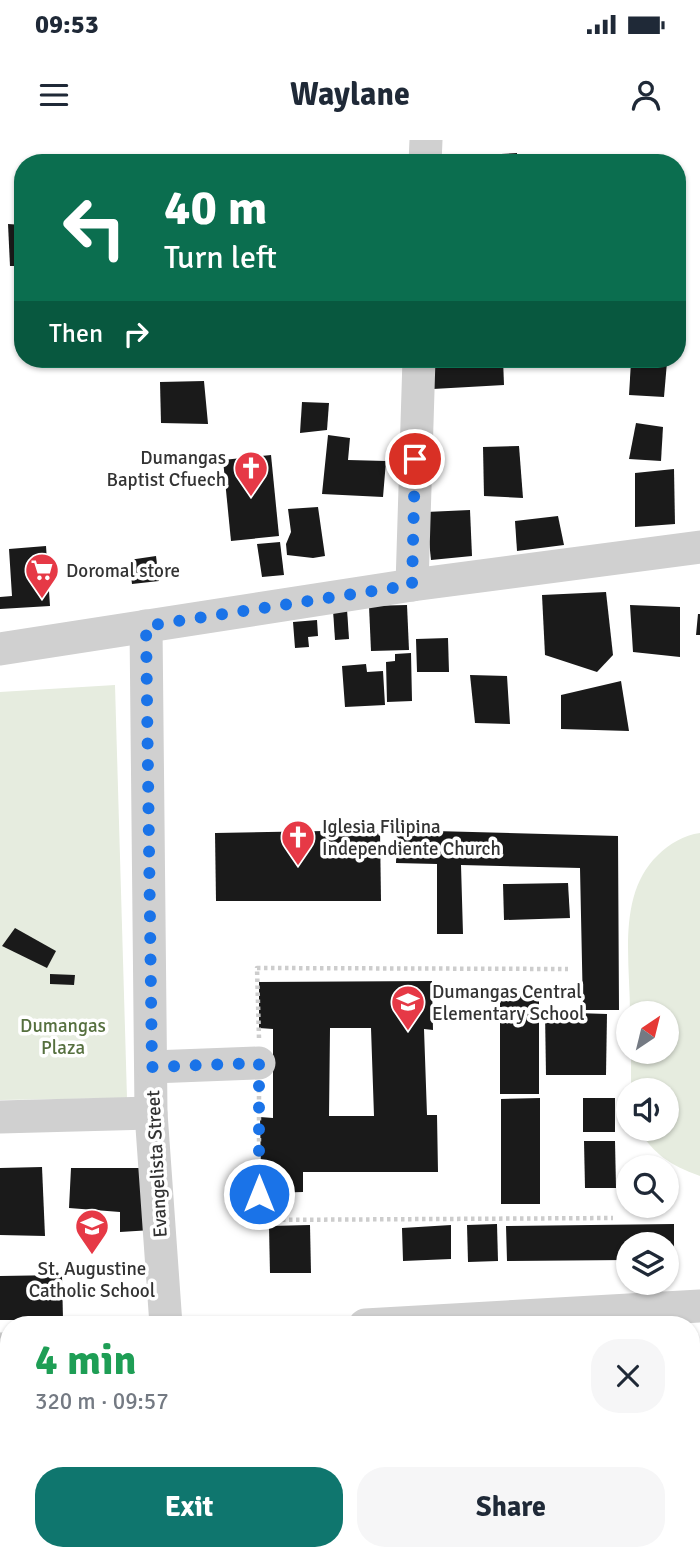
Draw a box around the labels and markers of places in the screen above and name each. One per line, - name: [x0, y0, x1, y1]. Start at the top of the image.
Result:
- pin: [385, 429, 445, 489]
- place label: Dumangas Baptist Cfuech: [106, 446, 226, 492]
- church icon: Dumangas Baptist Cfuech: [232, 449, 270, 498]
- supermarket icon: Doromal store: [23, 551, 61, 600]
- place label: Doromal store: [66, 559, 180, 583]
- place label: Iglesia Filipina Independiente Church: [322, 815, 501, 861]
- church icon: Iglesia Filipina Independiente Church: [279, 818, 317, 867]
- place label: Dumangas Central Elementary School: [432, 980, 585, 1026]
- school or university icon: Dumangas Central Elementary School: [389, 983, 427, 1032]
- school or university icon: St. Augustine Catholic School: [73, 1207, 111, 1256]
- place label: St. Augustine Catholic School: [29, 1257, 155, 1303]

